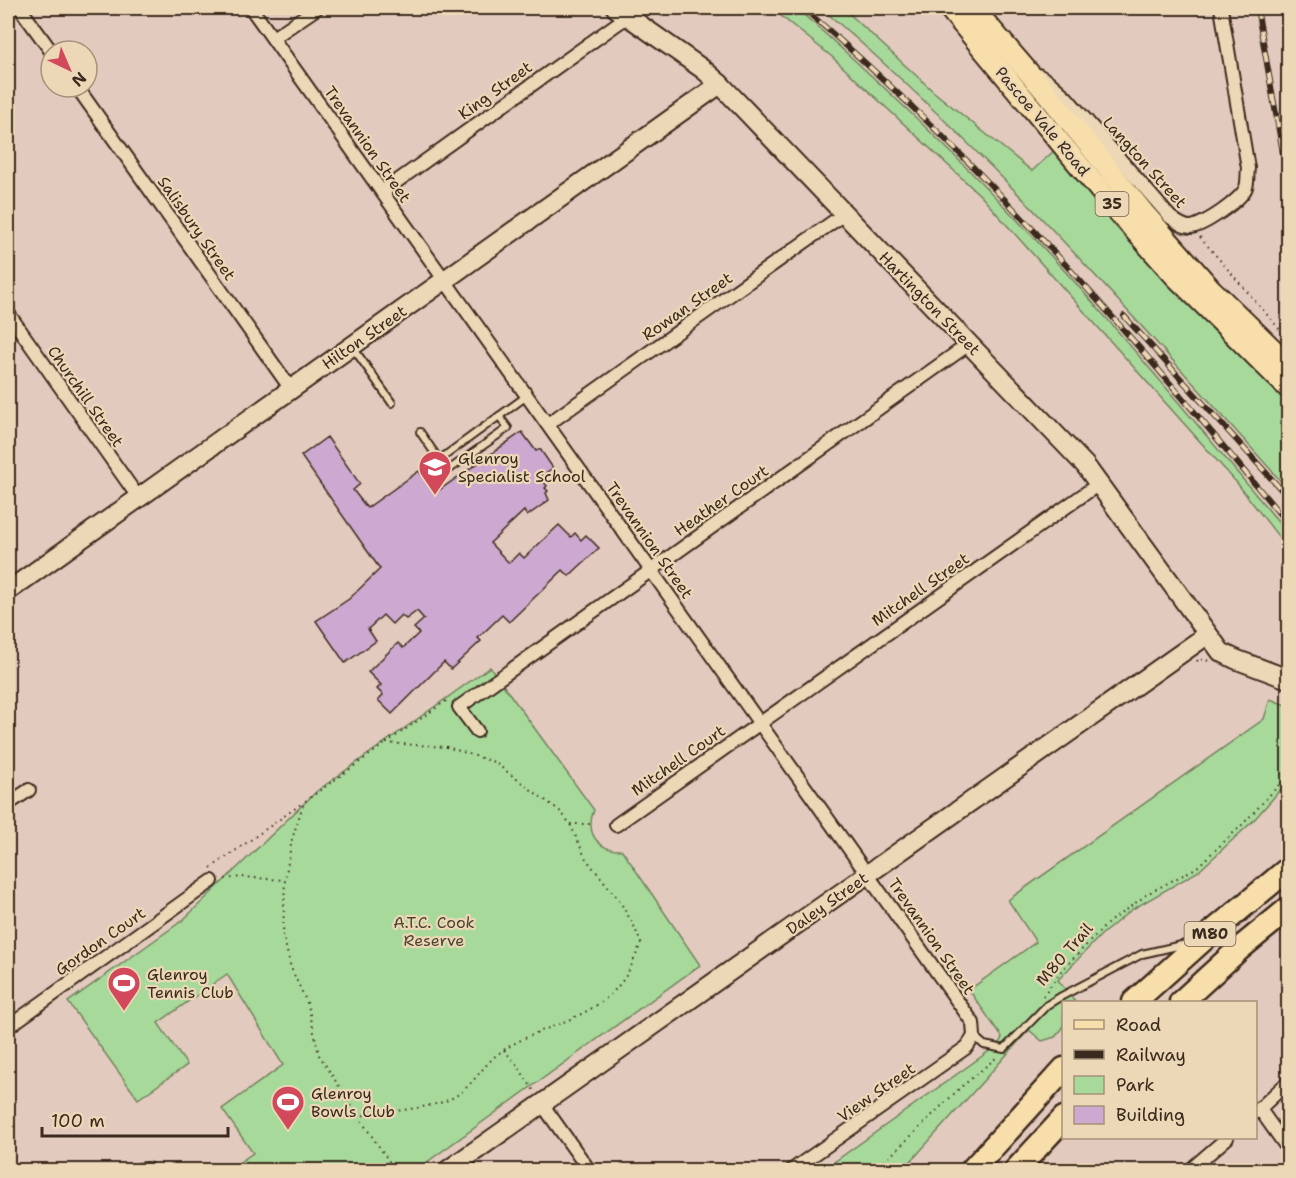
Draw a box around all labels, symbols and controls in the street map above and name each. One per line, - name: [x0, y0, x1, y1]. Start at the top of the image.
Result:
- north arrow: [39, 39, 99, 99]
- street label: King Street: [454, 57, 536, 124]
- street label: Pascoe Vale Road: [991, 62, 1095, 180]
- text: N: [67, 67, 91, 91]
- street label: Trevannion Street: [319, 82, 416, 207]
- street label: Langton Street: [1098, 112, 1191, 213]
- street label: Salisbury Street: [153, 172, 240, 285]
- road number: 35: [1096, 192, 1128, 216]
- street label: Hartington Street: [874, 247, 985, 360]
- street label: Rowan Street: [638, 267, 737, 345]
- street label: Hilton Street: [318, 300, 411, 374]
- street label: Churchill Street: [43, 341, 128, 451]
- place label: Glenroy Specialist School: [458, 448, 586, 487]
- school or university icon: Glenroy Specialist School: [417, 449, 453, 496]
- street label: Heather Court: [670, 460, 773, 541]
- street label: Trevannion Street: [601, 478, 698, 603]
- street label: Mitchell Street: [867, 548, 973, 631]
- street label: Mitchell Court: [627, 720, 729, 801]
- street label: Daley Street: [782, 867, 872, 939]
- street label: Trevannion Street: [883, 874, 980, 999]
- street label: Gordon Court: [51, 902, 150, 980]
- park label: A.T.C. Cook Reserve: [393, 912, 475, 951]
- street label: M80 Trail: [1031, 918, 1098, 990]
- road number: M80: [1184, 922, 1236, 946]
- place label: Glenroy Tennis Club: [147, 964, 234, 1003]
- sports icon: Glenroy Tennis Club: [106, 965, 142, 1012]
- legend: [1062, 1001, 1257, 1139]
- text: Road: [1116, 1013, 1161, 1037]
- text: Railway: [1116, 1043, 1186, 1067]
- street label: View Street: [833, 1058, 919, 1127]
- text: Park: [1116, 1073, 1155, 1097]
- place label: Glenroy Bowls Club: [311, 1083, 395, 1122]
- sports icon: Glenroy Bowls Club: [270, 1084, 306, 1131]
- scale bar: [42, 1100, 228, 1138]
- text: Building: [1116, 1103, 1185, 1127]
- text: 100 m: [51, 1109, 105, 1133]

